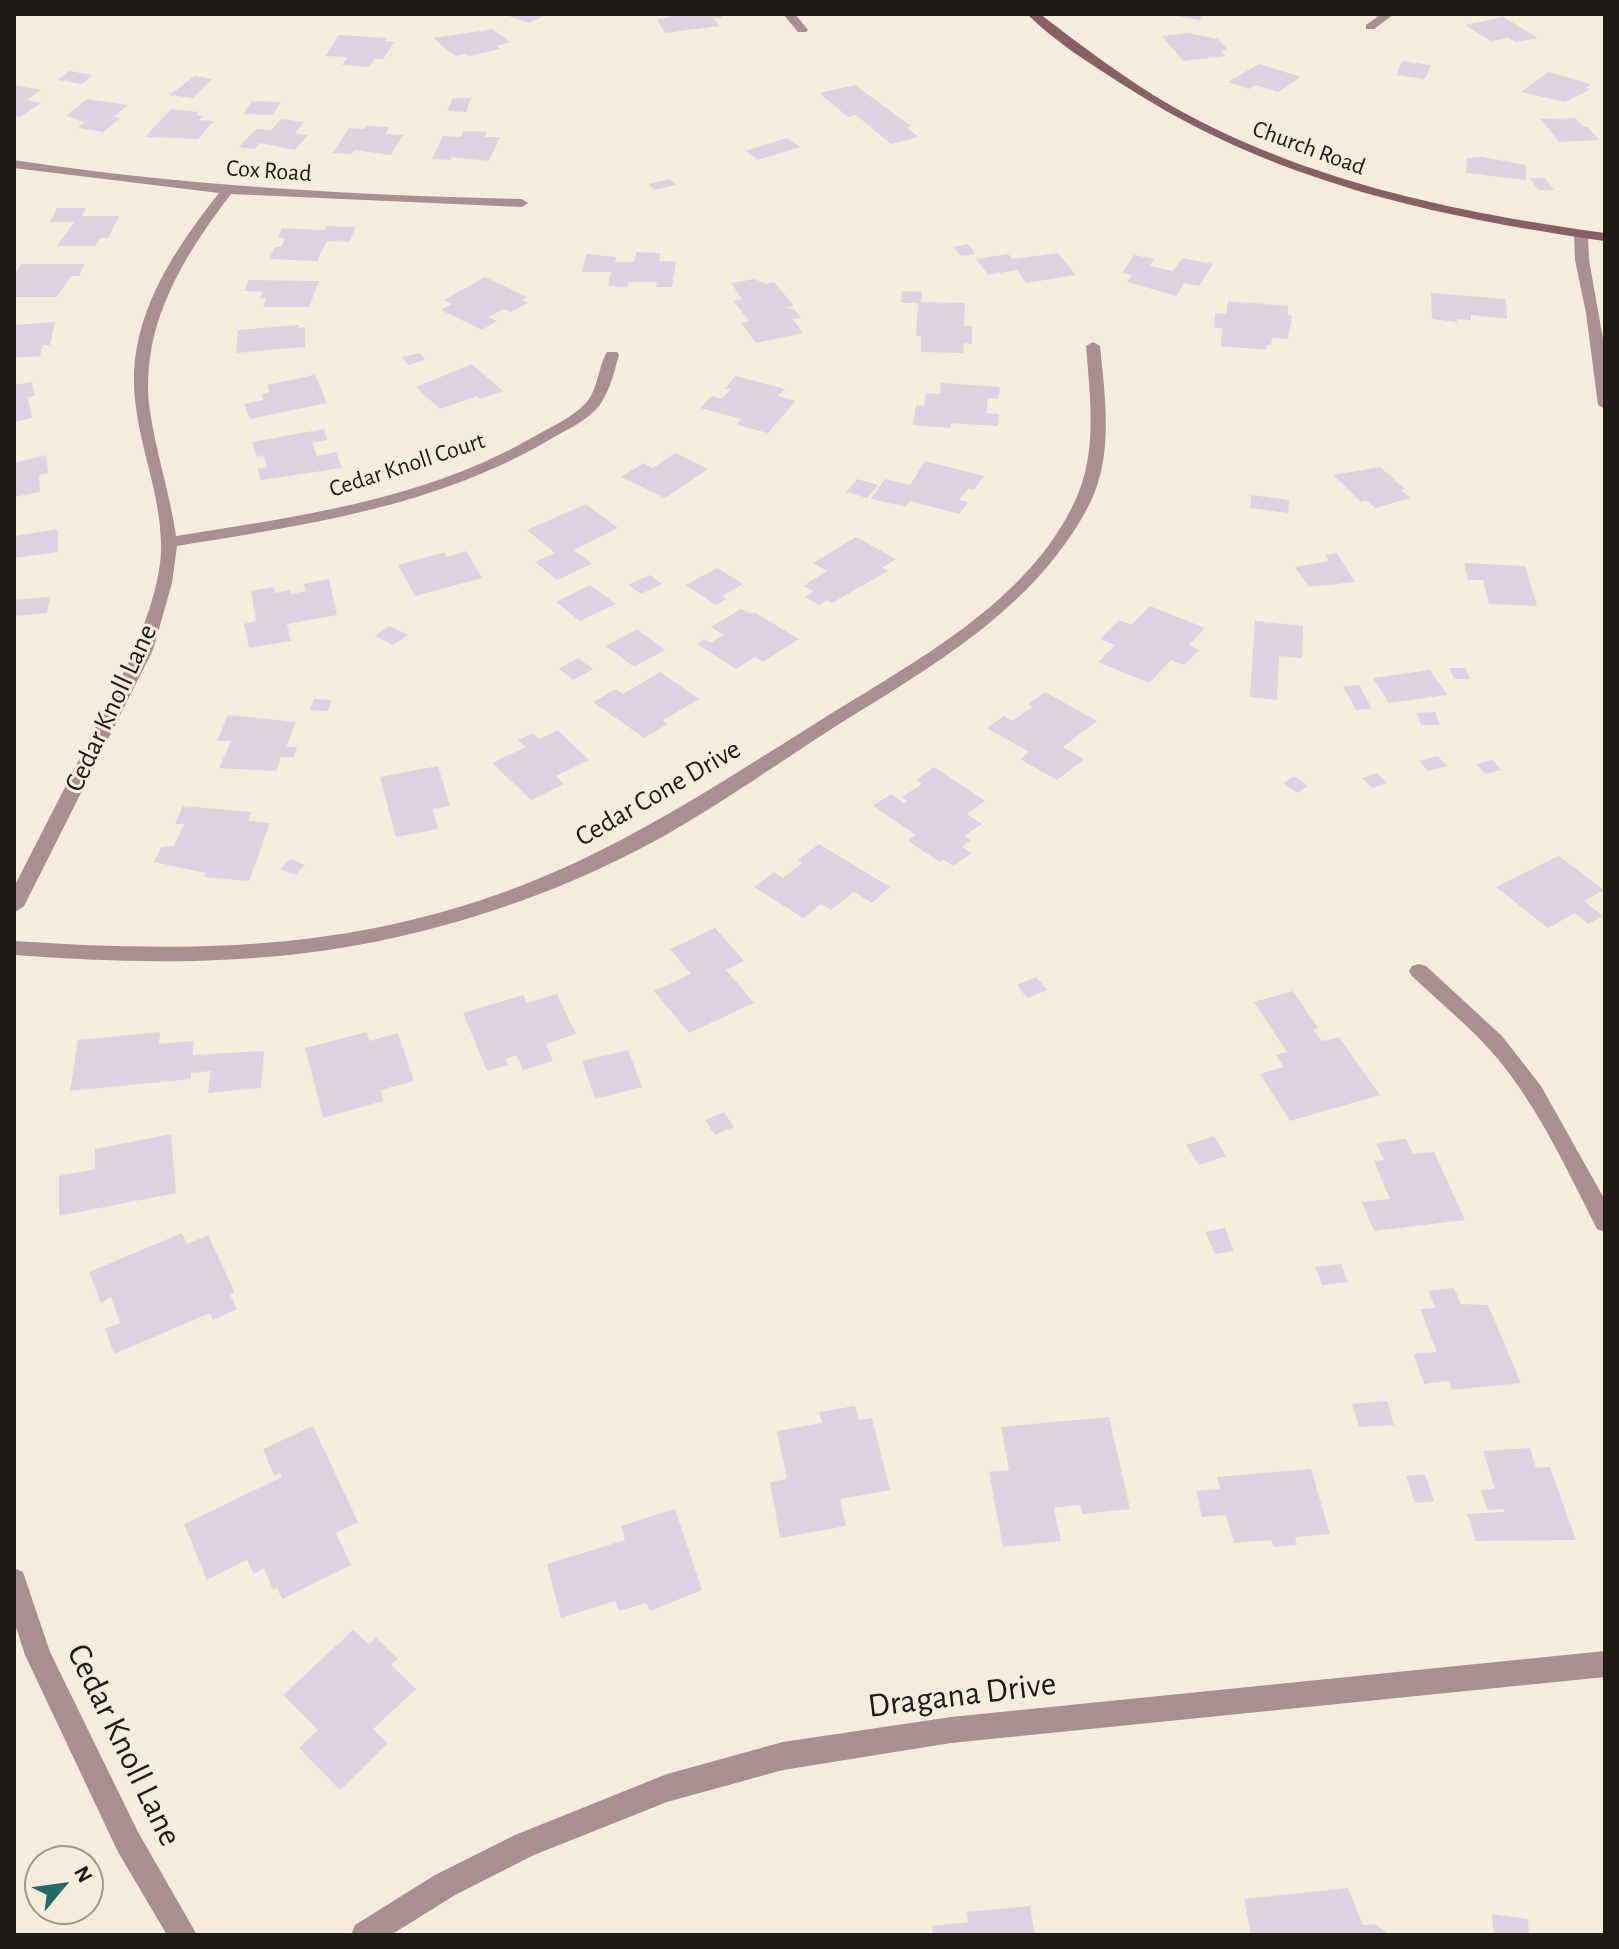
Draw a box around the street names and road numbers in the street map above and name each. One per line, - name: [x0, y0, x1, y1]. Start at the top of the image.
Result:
- street label: Church Road: [1249, 114, 1369, 182]
- street label: Cox Road: [225, 154, 313, 188]
- street label: Cedar Knoll Court: [325, 426, 489, 504]
- street label: Cedar Knoll Lane: [58, 619, 164, 797]
- street label: Cedar Cone Drive: [569, 732, 747, 854]
- street label: Cedar Knoll Lane: [57, 1637, 191, 1853]
- street label: Dragana Drive: [866, 1663, 1058, 1727]

